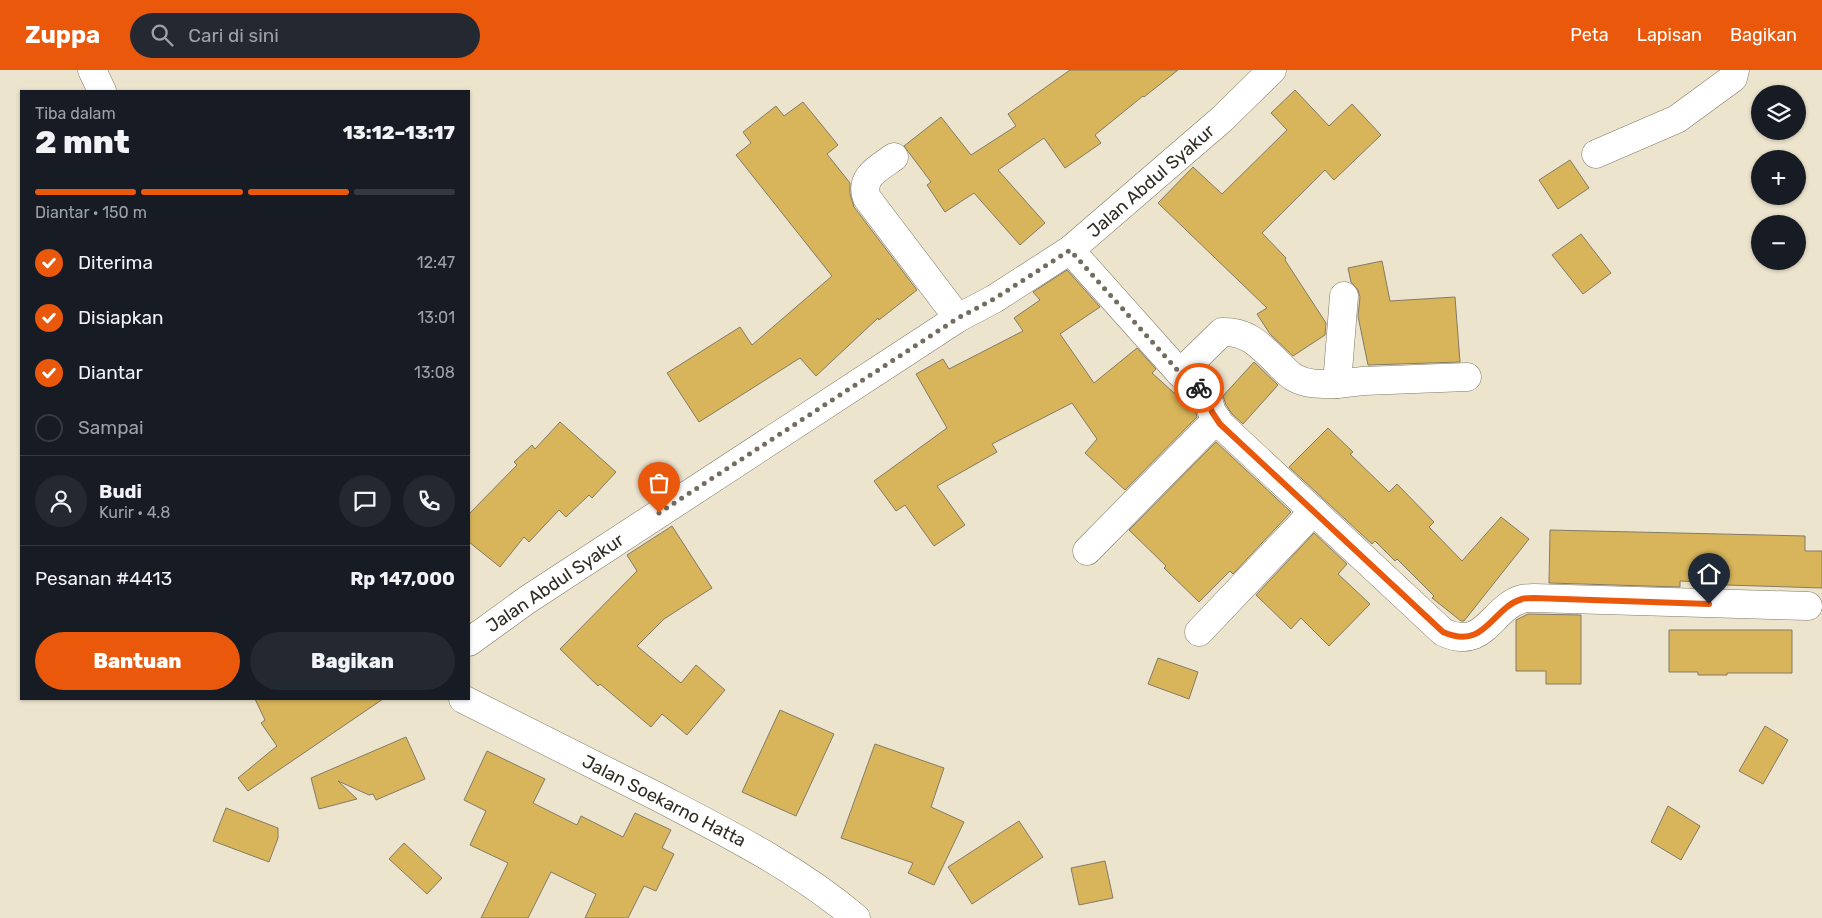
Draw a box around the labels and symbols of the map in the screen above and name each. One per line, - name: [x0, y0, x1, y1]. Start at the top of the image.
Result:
- street label: Jalan Abdul Syakur: [1083, 120, 1219, 242]
- courier: [1174, 363, 1224, 413]
- pin: [638, 462, 680, 513]
- street label: Jalan Abdul Syakur: [482, 529, 628, 637]
- pin: [1688, 553, 1730, 604]
- street label: Jalan Soekarno Hatta: [578, 750, 750, 852]

